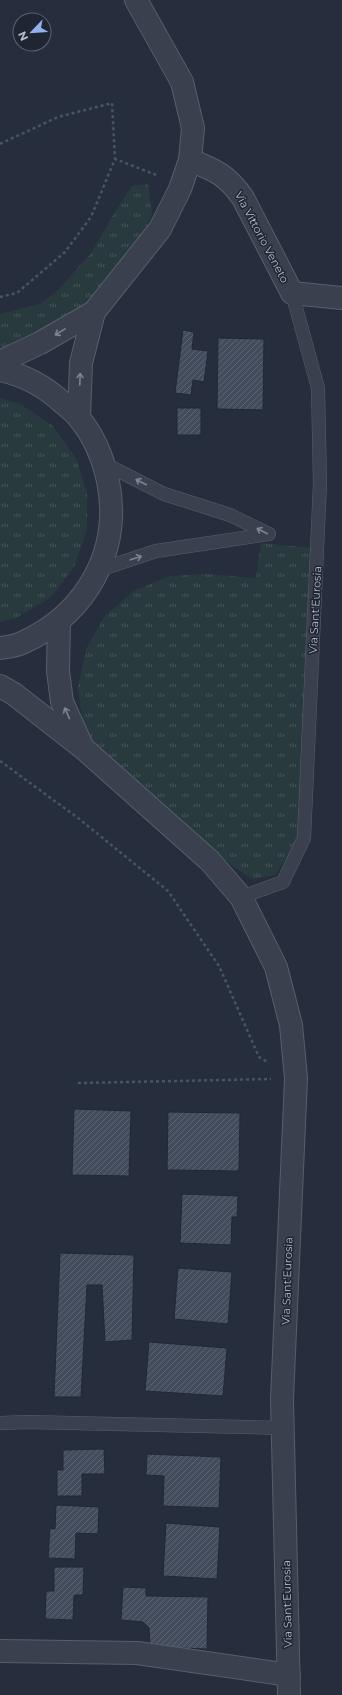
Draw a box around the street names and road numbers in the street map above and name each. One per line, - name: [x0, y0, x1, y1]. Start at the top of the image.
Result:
- street label: Via Vittorio Veneto: [232, 189, 292, 285]
- street label: Via Sant'Eurosia: [306, 566, 324, 654]
- street label: Via Sant'Eurosia: [278, 1237, 296, 1325]
- street label: Via Sant'Eurosia: [279, 1560, 295, 1648]

